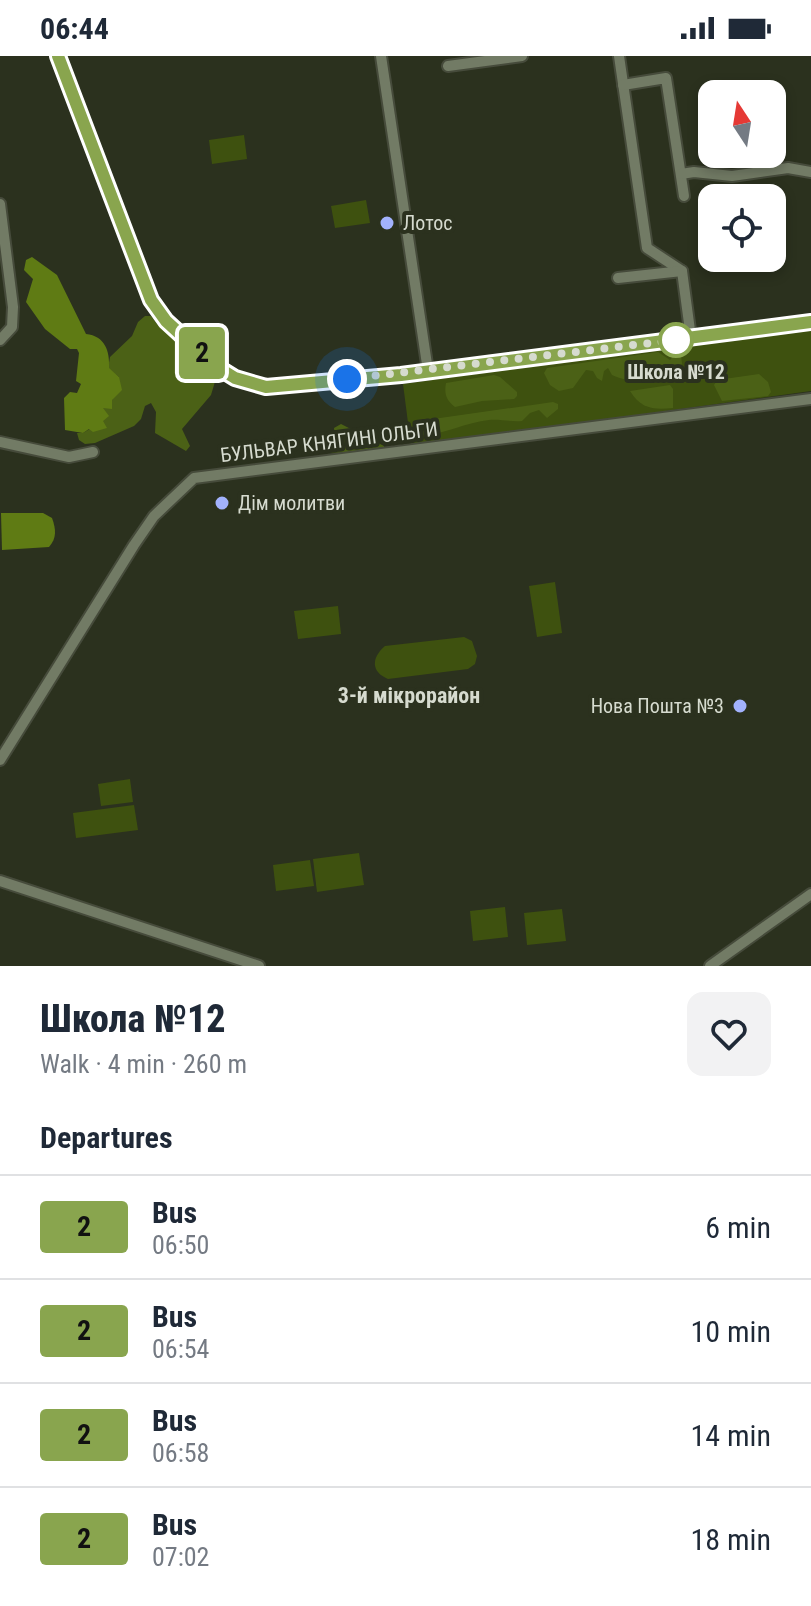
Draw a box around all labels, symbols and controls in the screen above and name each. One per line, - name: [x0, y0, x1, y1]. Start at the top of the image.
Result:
- text: 06:44: [40, 11, 109, 46]
- north arrow: [698, 80, 786, 168]
- map controls: [698, 80, 786, 272]
- button: locate: [698, 184, 786, 272]
- place label: Лотос: [403, 211, 453, 235]
- marker: Лотос: [378, 214, 396, 232]
- marker: Школа №12: [659, 323, 693, 357]
- line badge: 2: [176, 327, 228, 379]
- text: 2: [195, 336, 209, 369]
- your location: [327, 359, 367, 399]
- place label: Школа №12: [627, 360, 725, 384]
- street label: БУЛЬВАР КНЯГИНІ ОЛЬГИ: [219, 417, 439, 467]
- place label: Дім молитви: [238, 491, 345, 515]
- marker: Дім молитви: [213, 494, 231, 512]
- district label: 3-й мікрорайон: [338, 683, 480, 708]
- place label: Нова Пошта №3: [591, 694, 724, 718]
- marker: Нова Пошта №3: [731, 697, 749, 715]
- button: heart: [687, 992, 771, 1076]
- text: Школа №12: [40, 997, 226, 1041]
- text: Walk · 4 min · 260 m: [40, 1049, 247, 1079]
- text: Departures: [40, 1120, 173, 1155]
- text: Bus: [152, 1195, 197, 1230]
- text: 2: [77, 1210, 91, 1243]
- text: 6 min: [705, 1210, 771, 1245]
- text: 06:50: [152, 1230, 209, 1260]
- text: Bus: [152, 1299, 197, 1334]
- text: 2: [77, 1314, 91, 1347]
- text: 10 min: [690, 1314, 771, 1349]
- text: 06:54: [152, 1334, 209, 1364]
- text: Bus: [152, 1403, 197, 1438]
- text: 2: [77, 1418, 91, 1451]
- text: 14 min: [690, 1418, 771, 1453]
- text: 06:58: [152, 1438, 209, 1468]
- text: Bus: [152, 1507, 197, 1542]
- text: 2: [77, 1522, 91, 1555]
- text: 18 min: [690, 1522, 771, 1557]
- text: 07:02: [152, 1542, 209, 1572]

